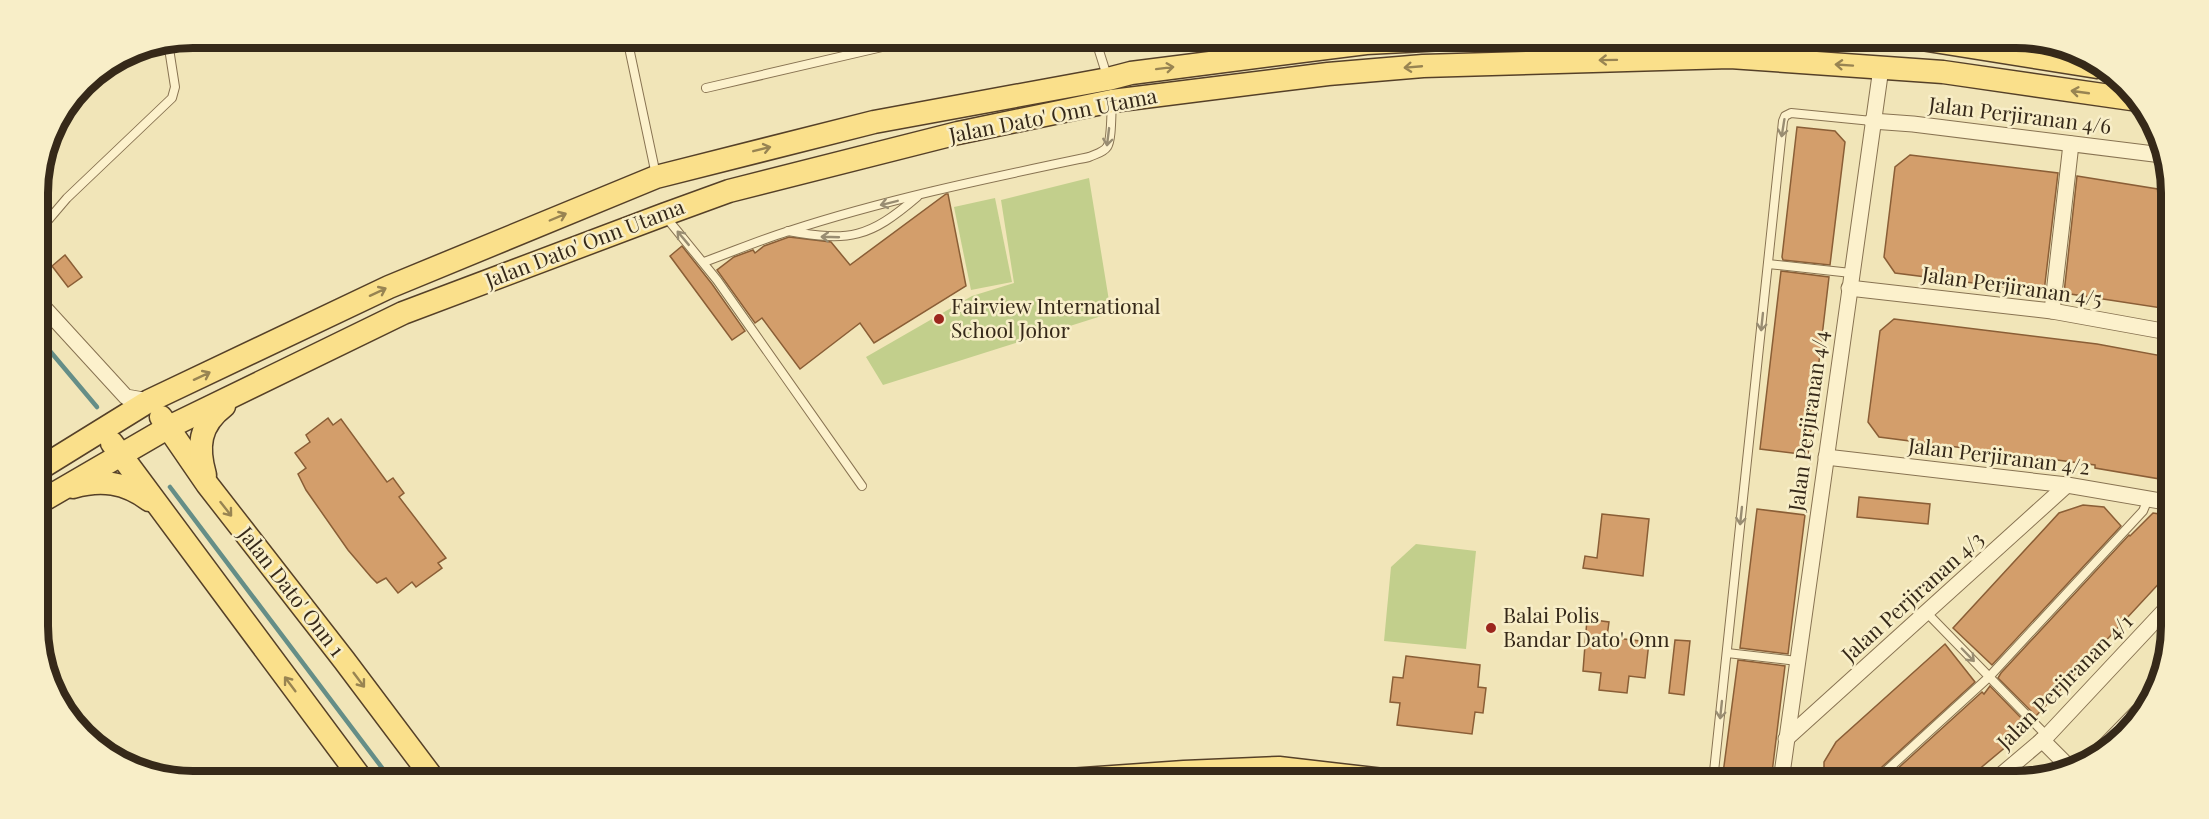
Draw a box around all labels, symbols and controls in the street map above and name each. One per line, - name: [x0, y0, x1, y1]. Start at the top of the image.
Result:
- one-way arrow: [1598, 55, 1618, 66]
- one-way arrow: [1835, 59, 1855, 70]
- one-way arrow: [1403, 62, 1423, 73]
- one-way arrow: [1155, 63, 1175, 74]
- street label: Jalan Dato' Onn Utama: [945, 80, 1159, 148]
- one-way arrow: [2070, 86, 2090, 97]
- street label: Jalan Perjiranan 4/6: [1926, 89, 2113, 139]
- one-way arrow: [1777, 118, 1788, 138]
- one-way arrow: [1103, 127, 1114, 146]
- one-way arrow: [752, 143, 771, 155]
- street label: Jalan Dato' Onn Utama: [480, 191, 688, 293]
- one-way arrow: [880, 198, 899, 210]
- one-way arrow: [548, 211, 566, 222]
- one-way arrow: [677, 230, 690, 246]
- one-way arrow: [821, 231, 840, 243]
- street label: Jalan Perjiranan 4/5: [1919, 258, 2104, 312]
- one-way arrow: [368, 286, 386, 297]
- place label: Fairview International School Johor: [951, 291, 1161, 343]
- marker: Fairview International School Johor: [932, 312, 946, 326]
- one-way arrow: [1756, 312, 1767, 332]
- street label: Jalan Perjiranan 4/4: [1780, 329, 1834, 514]
- one-way arrow: [192, 369, 210, 381]
- street label: Jalan Perjiranan 4/2: [1906, 430, 2092, 480]
- one-way arrow: [220, 501, 233, 517]
- one-way arrow: [1735, 506, 1746, 525]
- street label: Jalan Dato' Onn 1: [232, 519, 352, 662]
- street label: Jalan Perjiranan 4/3: [1834, 524, 1989, 668]
- place label: Balai Polis Bandar Dato' Onn: [1503, 600, 1670, 652]
- street label: Jalan Perjiranan 4/1: [1989, 607, 2138, 755]
- marker: Balai Polis Bandar Dato' Onn: [1484, 621, 1498, 635]
- one-way arrow: [1961, 648, 1976, 663]
- one-way arrow: [353, 671, 365, 687]
- one-way arrow: [283, 677, 296, 693]
- one-way arrow: [1715, 699, 1726, 719]

